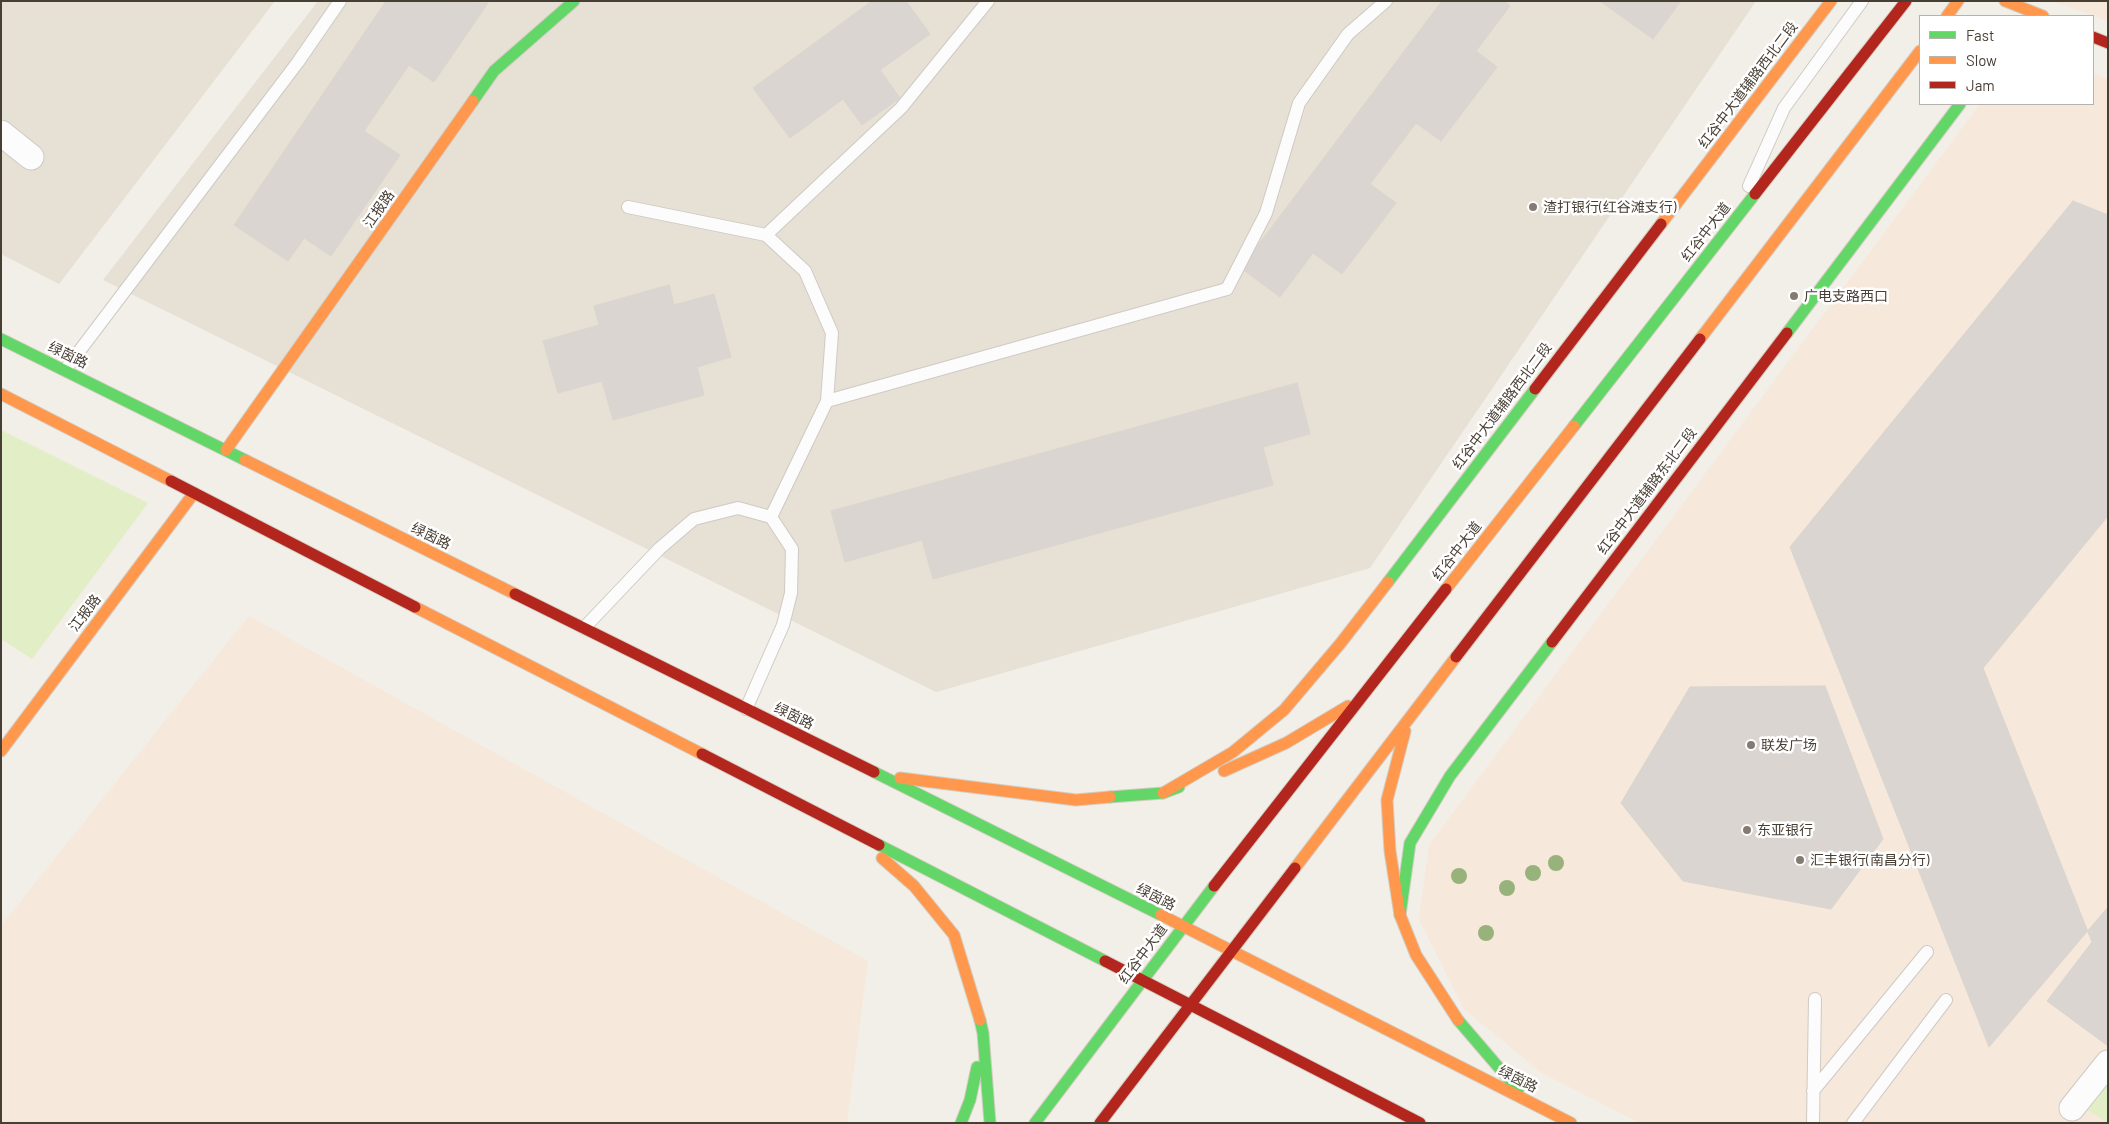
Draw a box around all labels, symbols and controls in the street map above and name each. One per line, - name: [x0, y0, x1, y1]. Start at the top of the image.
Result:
- legend: [1919, 15, 2094, 105]
- street label: 红谷中大道辅路西北二段: [1695, 18, 1801, 152]
- text: Fast: [1966, 26, 1994, 44]
- text: Slow: [1966, 51, 1997, 69]
- text: Jam: [1966, 76, 1995, 94]
- street label: 江报路: [360, 187, 398, 231]
- place label: 渣打银行(红谷滩支行): [1543, 199, 1676, 215]
- street label: 红谷中大道: [1678, 199, 1734, 265]
- marker: 渣打银行(红谷滩支行): [1527, 201, 1539, 213]
- place label: 广电支路西口: [1804, 288, 1888, 304]
- marker: 广电支路西口: [1788, 290, 1800, 302]
- street label: 绿茵路: [45, 338, 91, 372]
- street label: 红谷中大道辅路西北二段: [1449, 339, 1555, 473]
- street label: 红谷中大道辅路东北二段: [1594, 424, 1700, 558]
- street label: 红谷中大道: [1429, 518, 1485, 584]
- street label: 绿茵路: [408, 519, 454, 553]
- street label: 江报路: [66, 591, 104, 635]
- street label: 绿茵路: [771, 699, 817, 733]
- place label: 联发广场: [1761, 737, 1817, 753]
- marker: 联发广场: [1745, 739, 1757, 751]
- place label: 东亚银行: [1757, 822, 1813, 838]
- marker: 东亚银行: [1741, 824, 1753, 836]
- place label: 汇丰银行(南昌分行): [1810, 852, 1929, 868]
- marker: 汇丰银行(南昌分行): [1794, 854, 1806, 866]
- street label: 绿茵路: [1133, 880, 1179, 914]
- street label: 红谷中大道: [1115, 921, 1171, 987]
- street label: 绿茵路: [1495, 1062, 1541, 1096]

